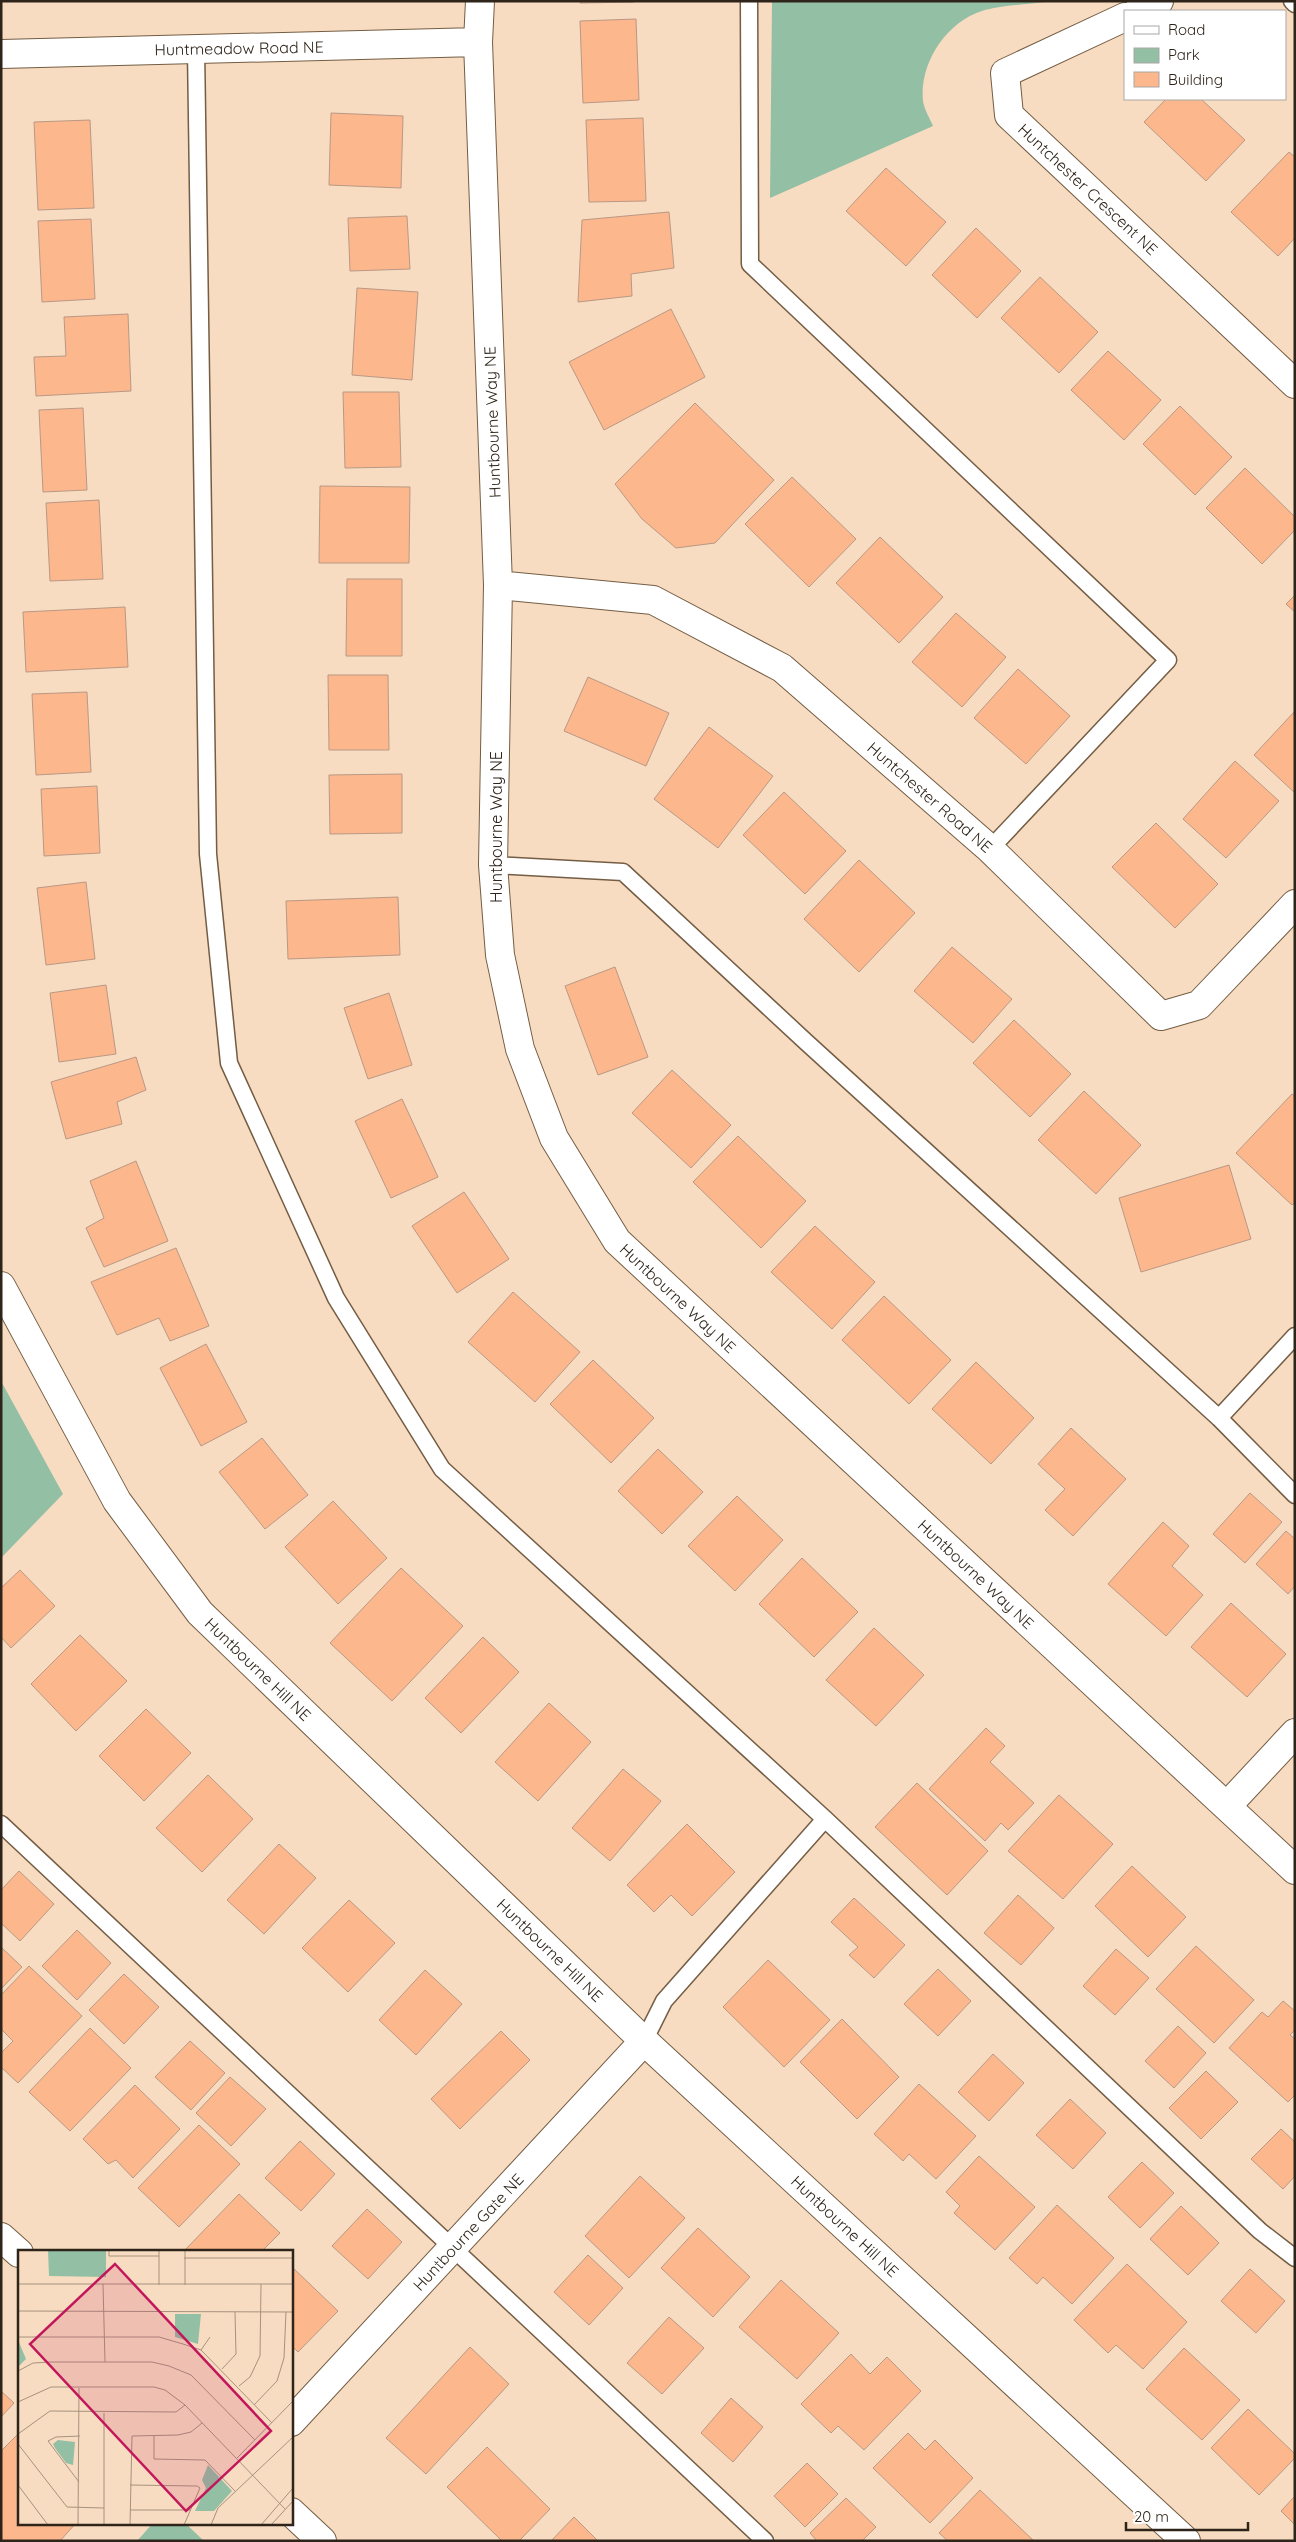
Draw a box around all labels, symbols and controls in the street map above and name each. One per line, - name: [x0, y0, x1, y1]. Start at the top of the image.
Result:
- legend: [1124, 10, 1286, 100]
- text: Road: [1168, 20, 1205, 39]
- street label: Huntmeadow Road NE: [154, 37, 324, 59]
- text: Park: [1168, 45, 1200, 64]
- text: Building: [1168, 70, 1223, 89]
- street label: Huntchester Crescent NE: [1014, 119, 1162, 259]
- street label: Huntbourne Way NE: [479, 346, 505, 498]
- street label: Huntchester Road NE: [863, 737, 997, 857]
- street label: Huntbourne Way NE: [486, 751, 506, 903]
- street label: Huntbourne Way NE: [616, 1239, 740, 1357]
- street label: Huntbourne Way NE: [914, 1515, 1038, 1633]
- street label: Huntbourne Hill NE: [201, 1613, 315, 1725]
- street label: Huntbourne Hill NE: [493, 1894, 607, 2006]
- street label: Huntbourne Gate NE: [408, 2169, 528, 2295]
- street label: Huntbourne Hill NE: [787, 2171, 903, 2281]
- inset map: [18, 2250, 292, 2524]
- scale bar: [1126, 2500, 1248, 2532]
- text: 20 m: [1134, 2507, 1169, 2526]

